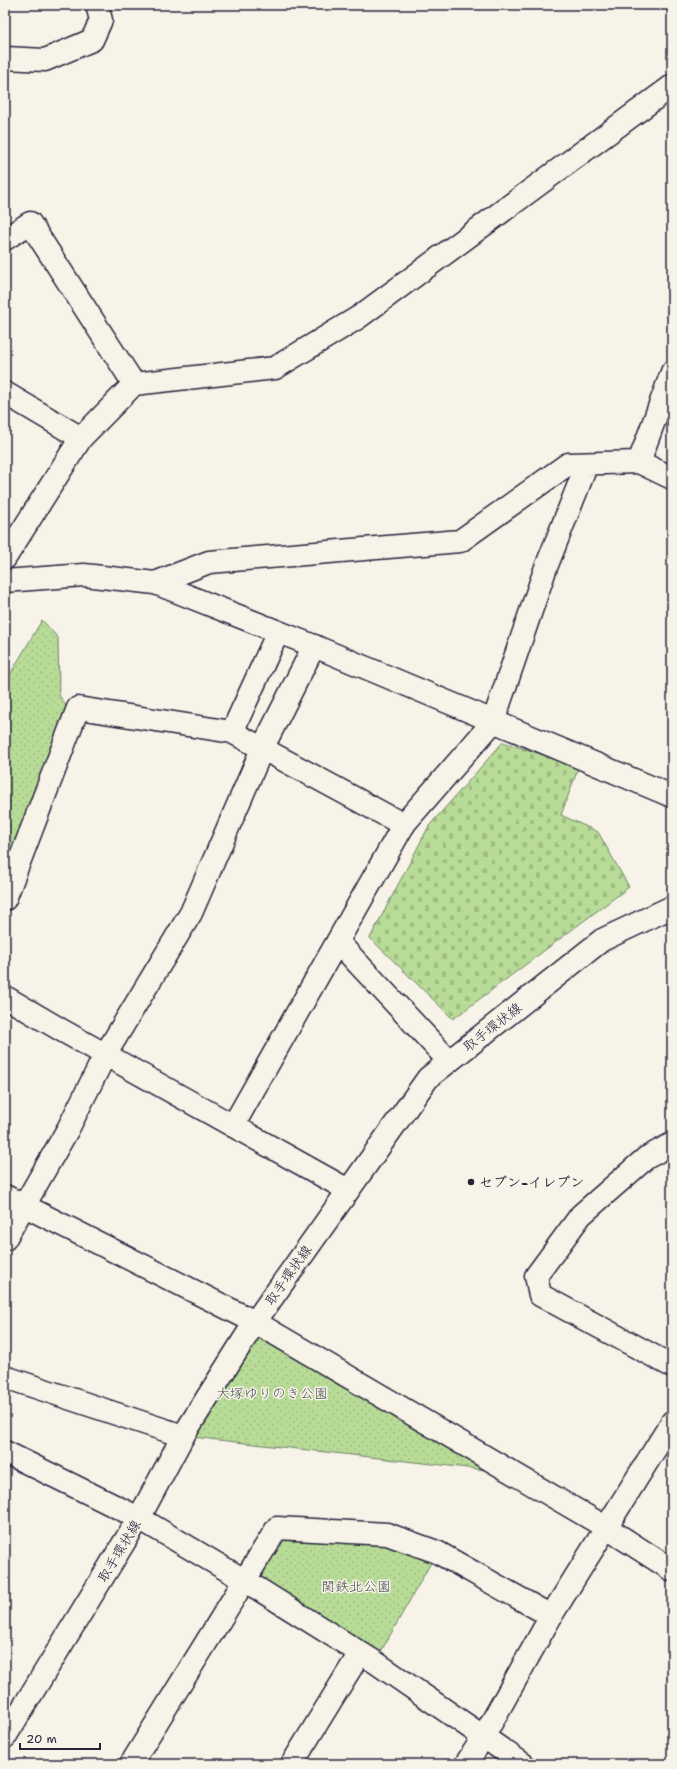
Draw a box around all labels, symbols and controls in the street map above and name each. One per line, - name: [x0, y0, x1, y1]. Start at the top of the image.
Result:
- street label: 取手環状線: [459, 998, 525, 1056]
- place label: セブン-イレブン: [479, 1173, 584, 1191]
- marker: セブン-イレブン: [466, 1177, 476, 1187]
- street label: 取手環状線: [261, 1241, 315, 1309]
- park label: 大塚ゆりのき公園: [216, 1384, 328, 1402]
- street label: 取手環状線: [93, 1516, 145, 1586]
- park label: 関鉄北公園: [321, 1577, 391, 1595]
- scale bar: [20, 1725, 100, 1751]
- text: 20 m: [26, 1731, 57, 1747]

